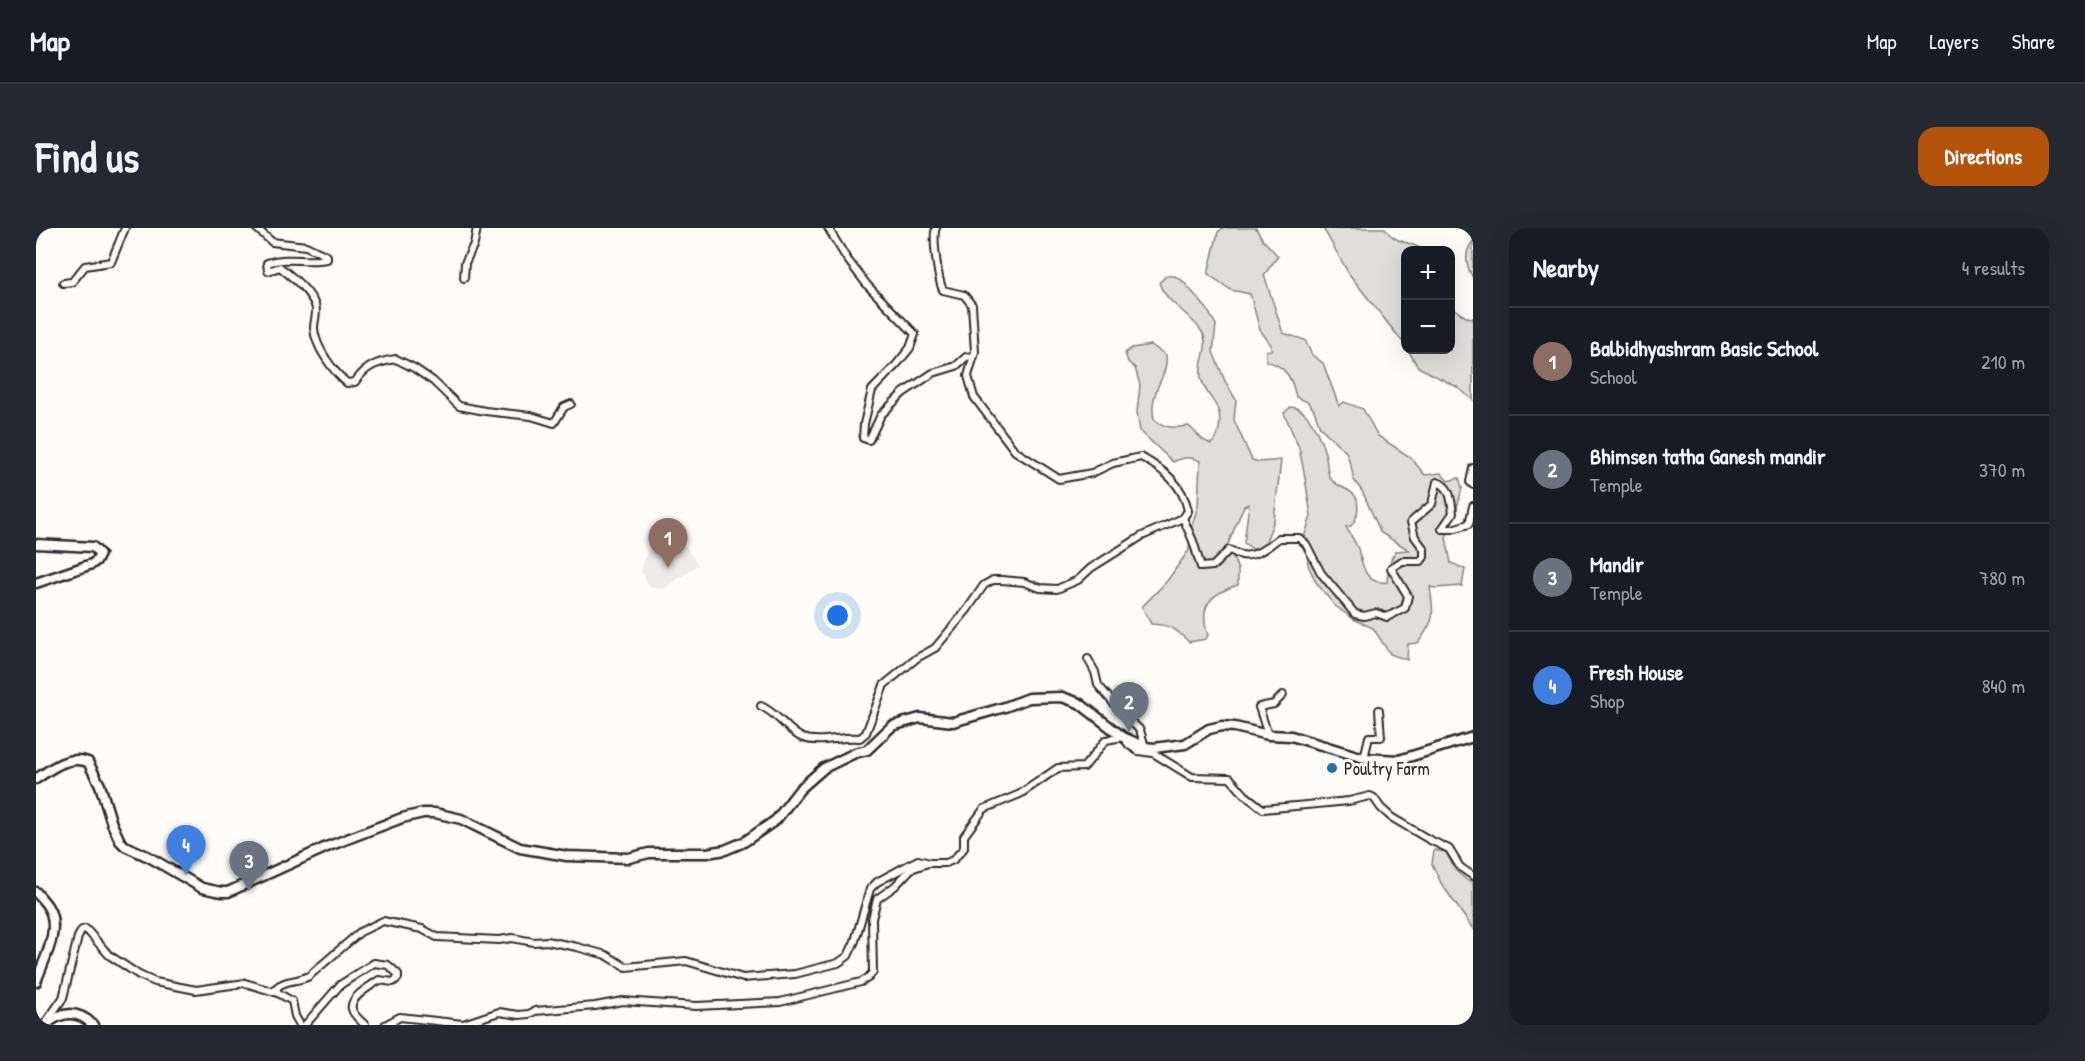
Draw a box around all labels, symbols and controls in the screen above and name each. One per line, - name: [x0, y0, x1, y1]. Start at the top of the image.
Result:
- text: Map: [30, 22, 70, 60]
- text: Map: [1867, 27, 1896, 56]
- text: Layers: [1929, 27, 1979, 56]
- text: Share: [2012, 27, 2055, 56]
- button: Directions: [1918, 127, 2049, 186]
- text: Find us: [36, 128, 139, 185]
- map controls: [1401, 246, 1455, 354]
- button: +: [1401, 246, 1455, 300]
- text: Nearby: [1533, 250, 1599, 285]
- text: 4 results: [1962, 254, 2025, 281]
- button: −: [1401, 300, 1455, 354]
- text: Balbidhyashram Basic School: [1590, 333, 1818, 363]
- text: 1: [1549, 348, 1556, 375]
- text: 210 m: [1981, 348, 2025, 375]
- text: School: [1590, 363, 1637, 390]
- text: Bhimsen tatha Ganesh mandir: [1590, 441, 1825, 471]
- text: 2: [1548, 456, 1557, 483]
- text: 370 m: [1979, 456, 2025, 483]
- text: Temple: [1590, 471, 1643, 498]
- pin: 1: [648, 518, 688, 568]
- text: Mandir: [1590, 549, 1644, 579]
- text: 3: [1548, 564, 1557, 591]
- text: 780 m: [1979, 564, 2025, 591]
- text: Temple: [1590, 579, 1643, 606]
- your location: [823, 601, 852, 630]
- text: Fresh House: [1590, 657, 1683, 687]
- text: 4: [1549, 672, 1556, 699]
- text: 840 m: [1982, 672, 2025, 699]
- pin: 2: [1110, 682, 1148, 732]
- text: Shop: [1590, 687, 1624, 714]
- place label: Poultry Farm: [1344, 756, 1430, 781]
- marker: Poultry Farm: [1325, 761, 1339, 775]
- pin: 4: [166, 826, 206, 875]
- pin: 3: [230, 842, 268, 891]

